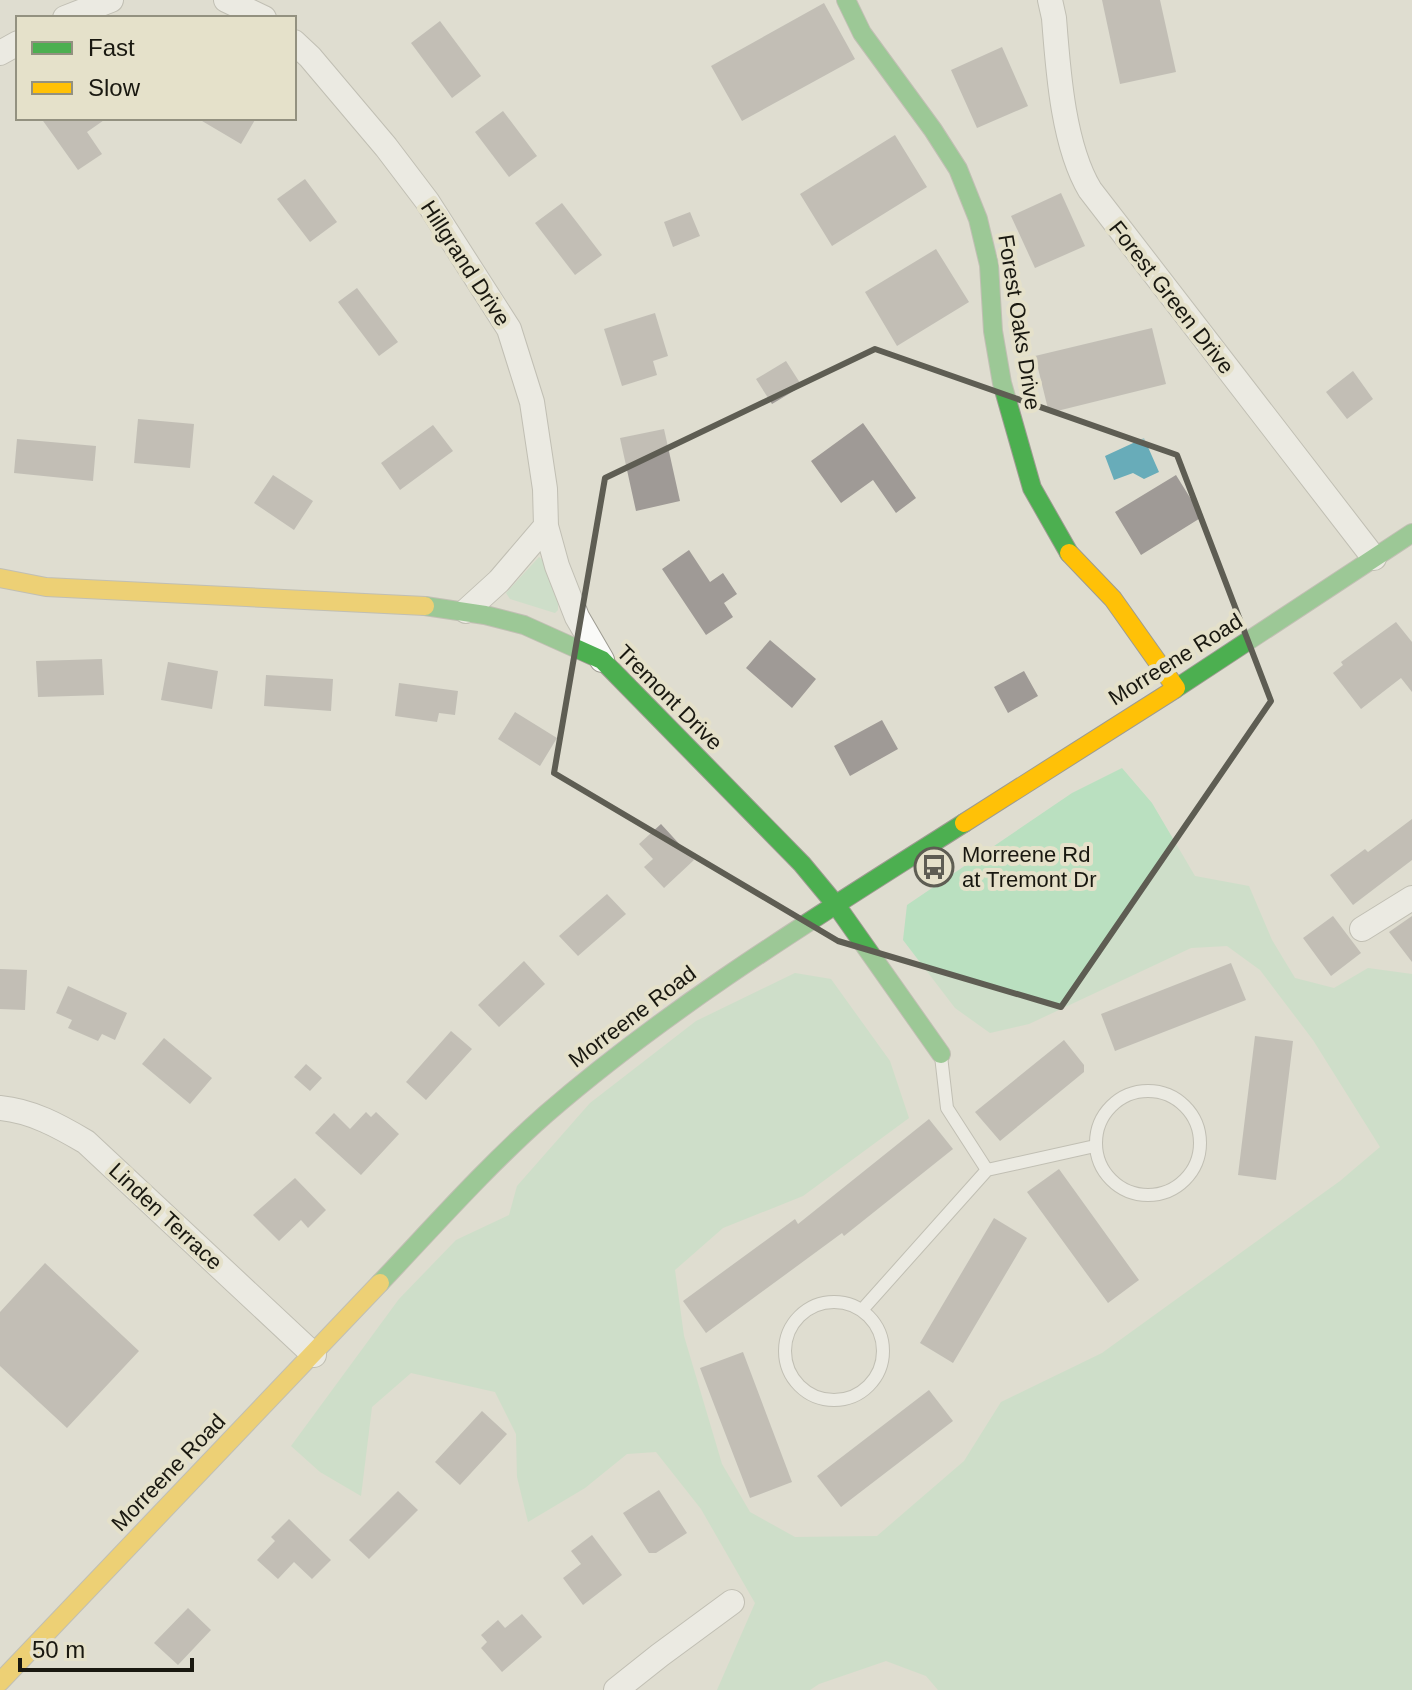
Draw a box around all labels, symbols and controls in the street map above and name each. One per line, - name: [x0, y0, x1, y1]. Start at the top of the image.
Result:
- legend: [16, 16, 296, 120]
- text: Fast: [88, 34, 135, 61]
- text: Slow: [88, 74, 141, 101]
- street label: Hillgrand Drive: [416, 196, 515, 331]
- street label: Forest Green Drive: [1104, 216, 1239, 379]
- street label: Forest Oaks Drive: [993, 233, 1046, 412]
- street label: Morreene Road: [1104, 608, 1247, 711]
- street label: Tremont Drive: [612, 640, 727, 755]
- place label: Morreene Rd at Tremont Dr: [962, 842, 1096, 892]
- bus stop icon: Morreene Rd at Tremont Dr: [913, 846, 955, 888]
- street label: Morreene Road: [564, 960, 701, 1072]
- street label: Linden Terrace: [104, 1158, 227, 1275]
- street label: Morreene Road: [106, 1409, 230, 1536]
- scale bar: [20, 1622, 192, 1672]
- text: 50 m: [32, 1636, 85, 1663]

